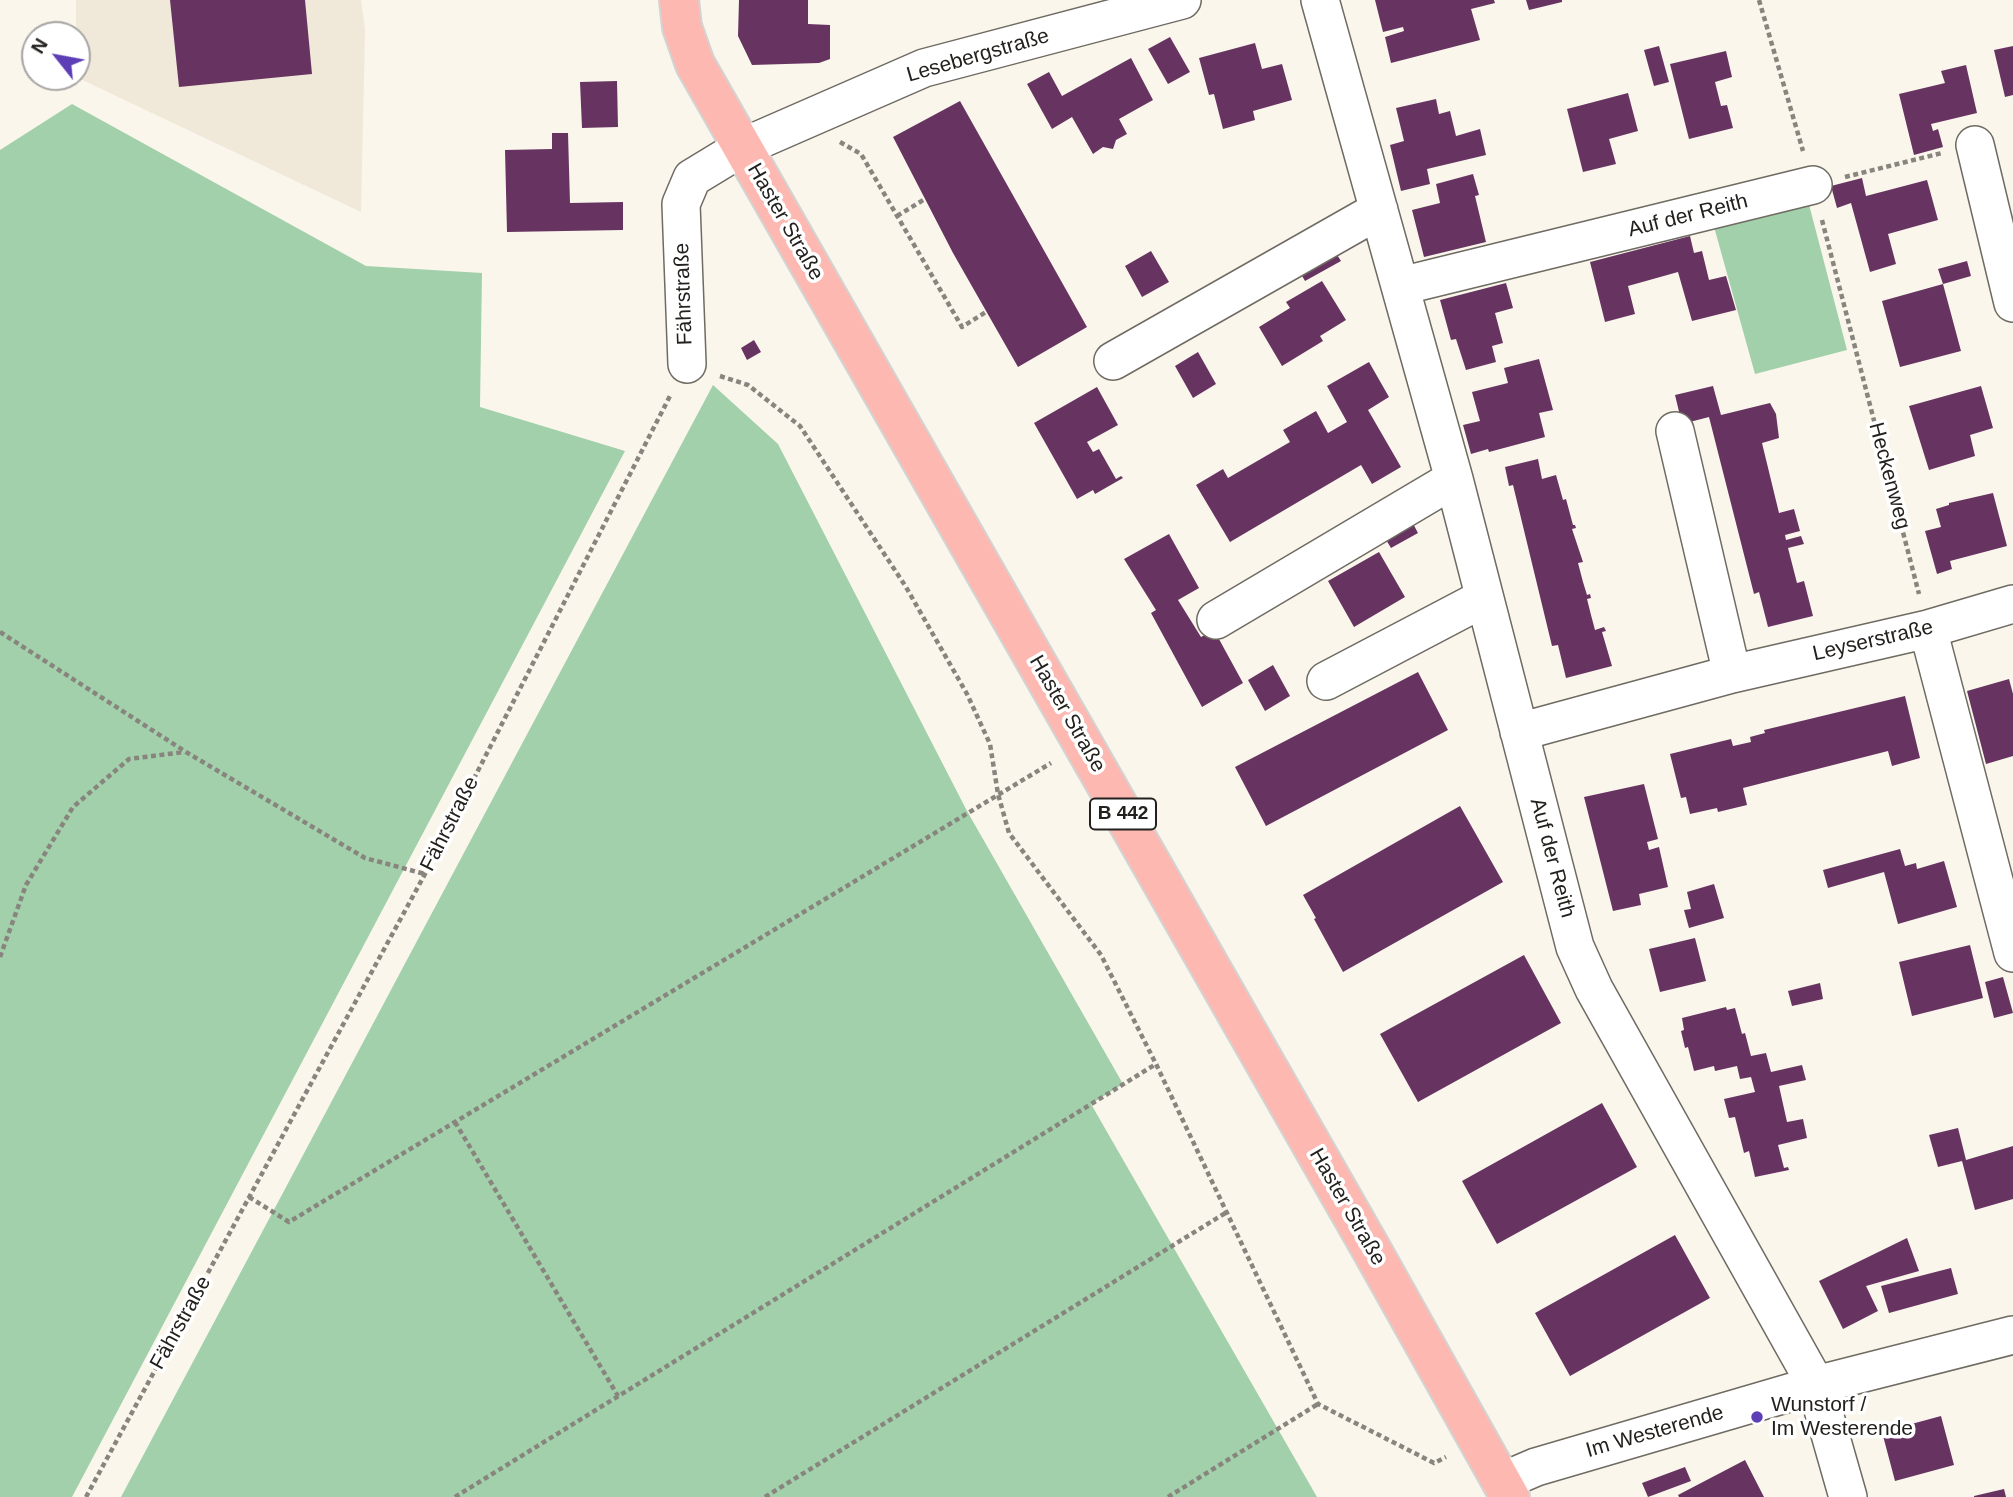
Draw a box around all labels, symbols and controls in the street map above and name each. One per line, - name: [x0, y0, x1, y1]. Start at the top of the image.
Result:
- north arrow: [21, 21, 91, 91]
- street label: Lesebergstraße: [904, 24, 1052, 88]
- text: N: [27, 35, 52, 57]
- street label: Haster Straße: [741, 159, 829, 285]
- street label: Auf der Reith: [1625, 189, 1751, 243]
- street label: Fährstraße: [670, 242, 698, 346]
- street label: Heckenweg: [1863, 420, 1915, 532]
- street label: Leyserstraße: [1810, 615, 1936, 667]
- street label: Haster Straße: [1023, 651, 1111, 777]
- street label: Fährstraße: [415, 773, 485, 875]
- street label: Auf der Reith: [1524, 796, 1580, 920]
- road number: B 442: [1090, 799, 1156, 830]
- street label: Haster Straße: [1303, 1144, 1391, 1270]
- street label: Fährstraße: [145, 1272, 217, 1374]
- place label: Wunstorf / Im Westerende: [1771, 1392, 1913, 1442]
- street label: Im Westerende: [1583, 1400, 1727, 1464]
- marker: Wunstorf / Im Westerende: [1749, 1409, 1765, 1425]

